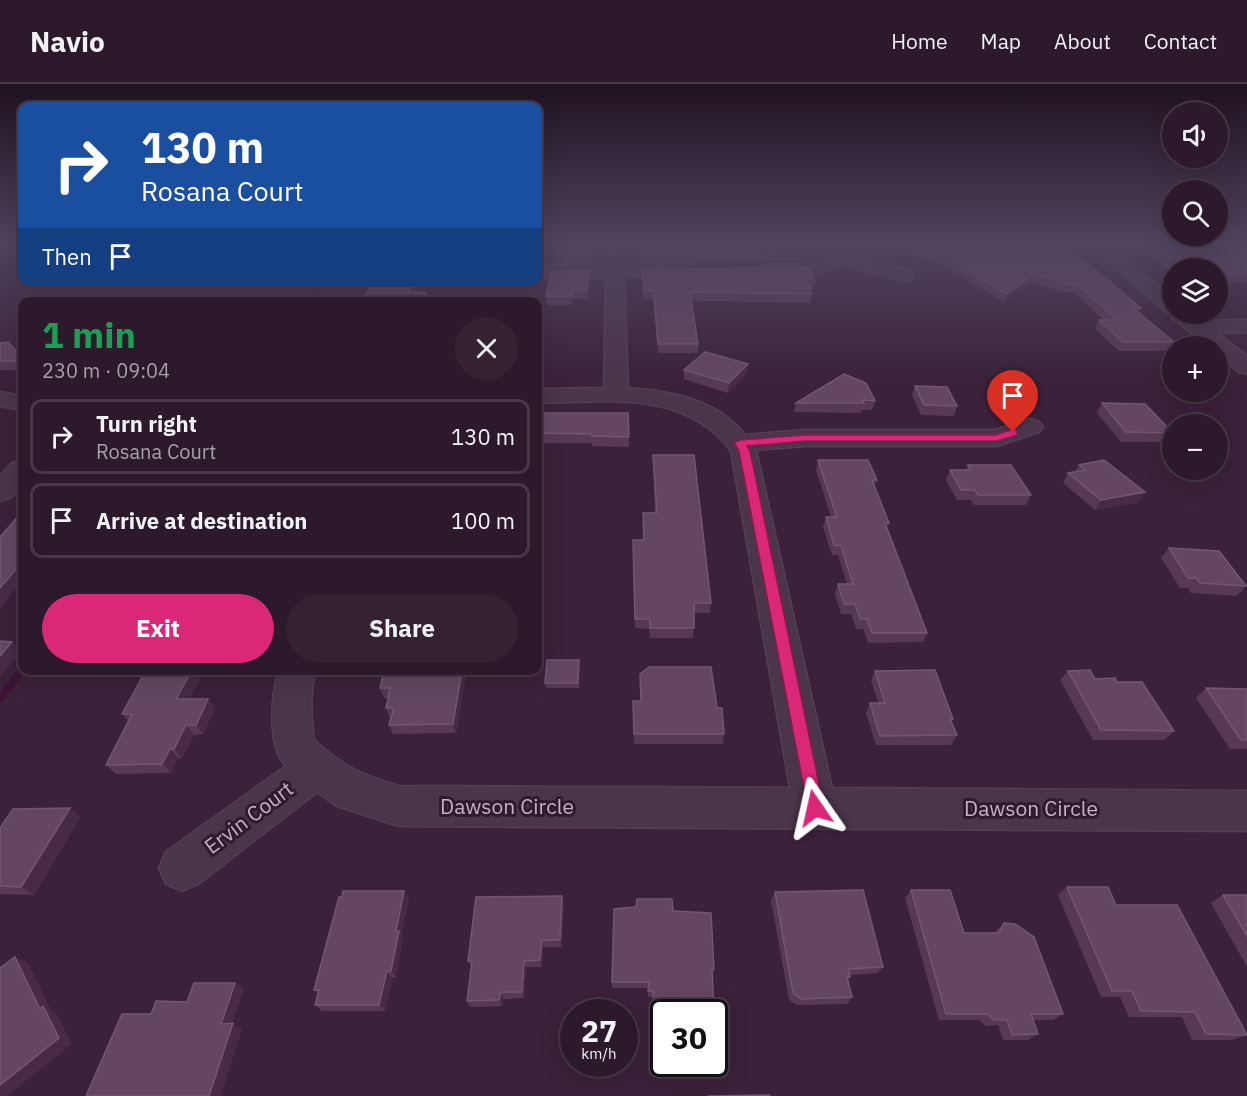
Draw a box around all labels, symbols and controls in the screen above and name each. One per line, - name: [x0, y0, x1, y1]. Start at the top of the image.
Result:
- text: Navio: [30, 23, 105, 60]
- text: Home: [891, 27, 948, 55]
- text: Map: [981, 27, 1021, 55]
- text: About: [1054, 27, 1111, 55]
- text: Contact: [1144, 27, 1217, 55]
- map controls: [1162, 102, 1228, 480]
- button: sound: [1162, 102, 1228, 168]
- text: 130 m: [141, 120, 264, 175]
- icon: right: [42, 126, 120, 204]
- text: Rosana Court: [141, 173, 303, 208]
- button: search: [1162, 180, 1228, 246]
- icon: arrive: [104, 240, 137, 273]
- text: Then: [42, 242, 92, 271]
- button: layers: [1162, 258, 1228, 324]
- text: 1 min: [42, 311, 136, 358]
- button: close: [455, 317, 518, 380]
- button: +: [1162, 336, 1228, 402]
- text: 230 m · 09:04: [42, 357, 170, 384]
- pin: [987, 370, 1038, 432]
- icon: arrive: [996, 379, 1029, 412]
- text: Turn right: [96, 409, 197, 438]
- button: −: [1162, 414, 1228, 480]
- icon: right: [45, 420, 78, 453]
- text: 130 m: [451, 422, 515, 451]
- text: Rosana Court: [96, 438, 216, 465]
- icon: arrive: [45, 504, 78, 537]
- text: Arrive at destination: [96, 506, 307, 535]
- text: 100 m: [451, 506, 515, 535]
- button: Exit: [42, 594, 274, 663]
- button: Share: [286, 594, 518, 663]
- street label: Ervin Court: [198, 775, 299, 860]
- position arrow: [783, 776, 847, 840]
- street label: Dawson Circle: [440, 792, 574, 820]
- street label: Dawson Circle: [964, 794, 1098, 822]
- speed limit sign: 30: [650, 999, 728, 1077]
- text: 27: [581, 1011, 617, 1050]
- text: km/h: [581, 1044, 617, 1063]

